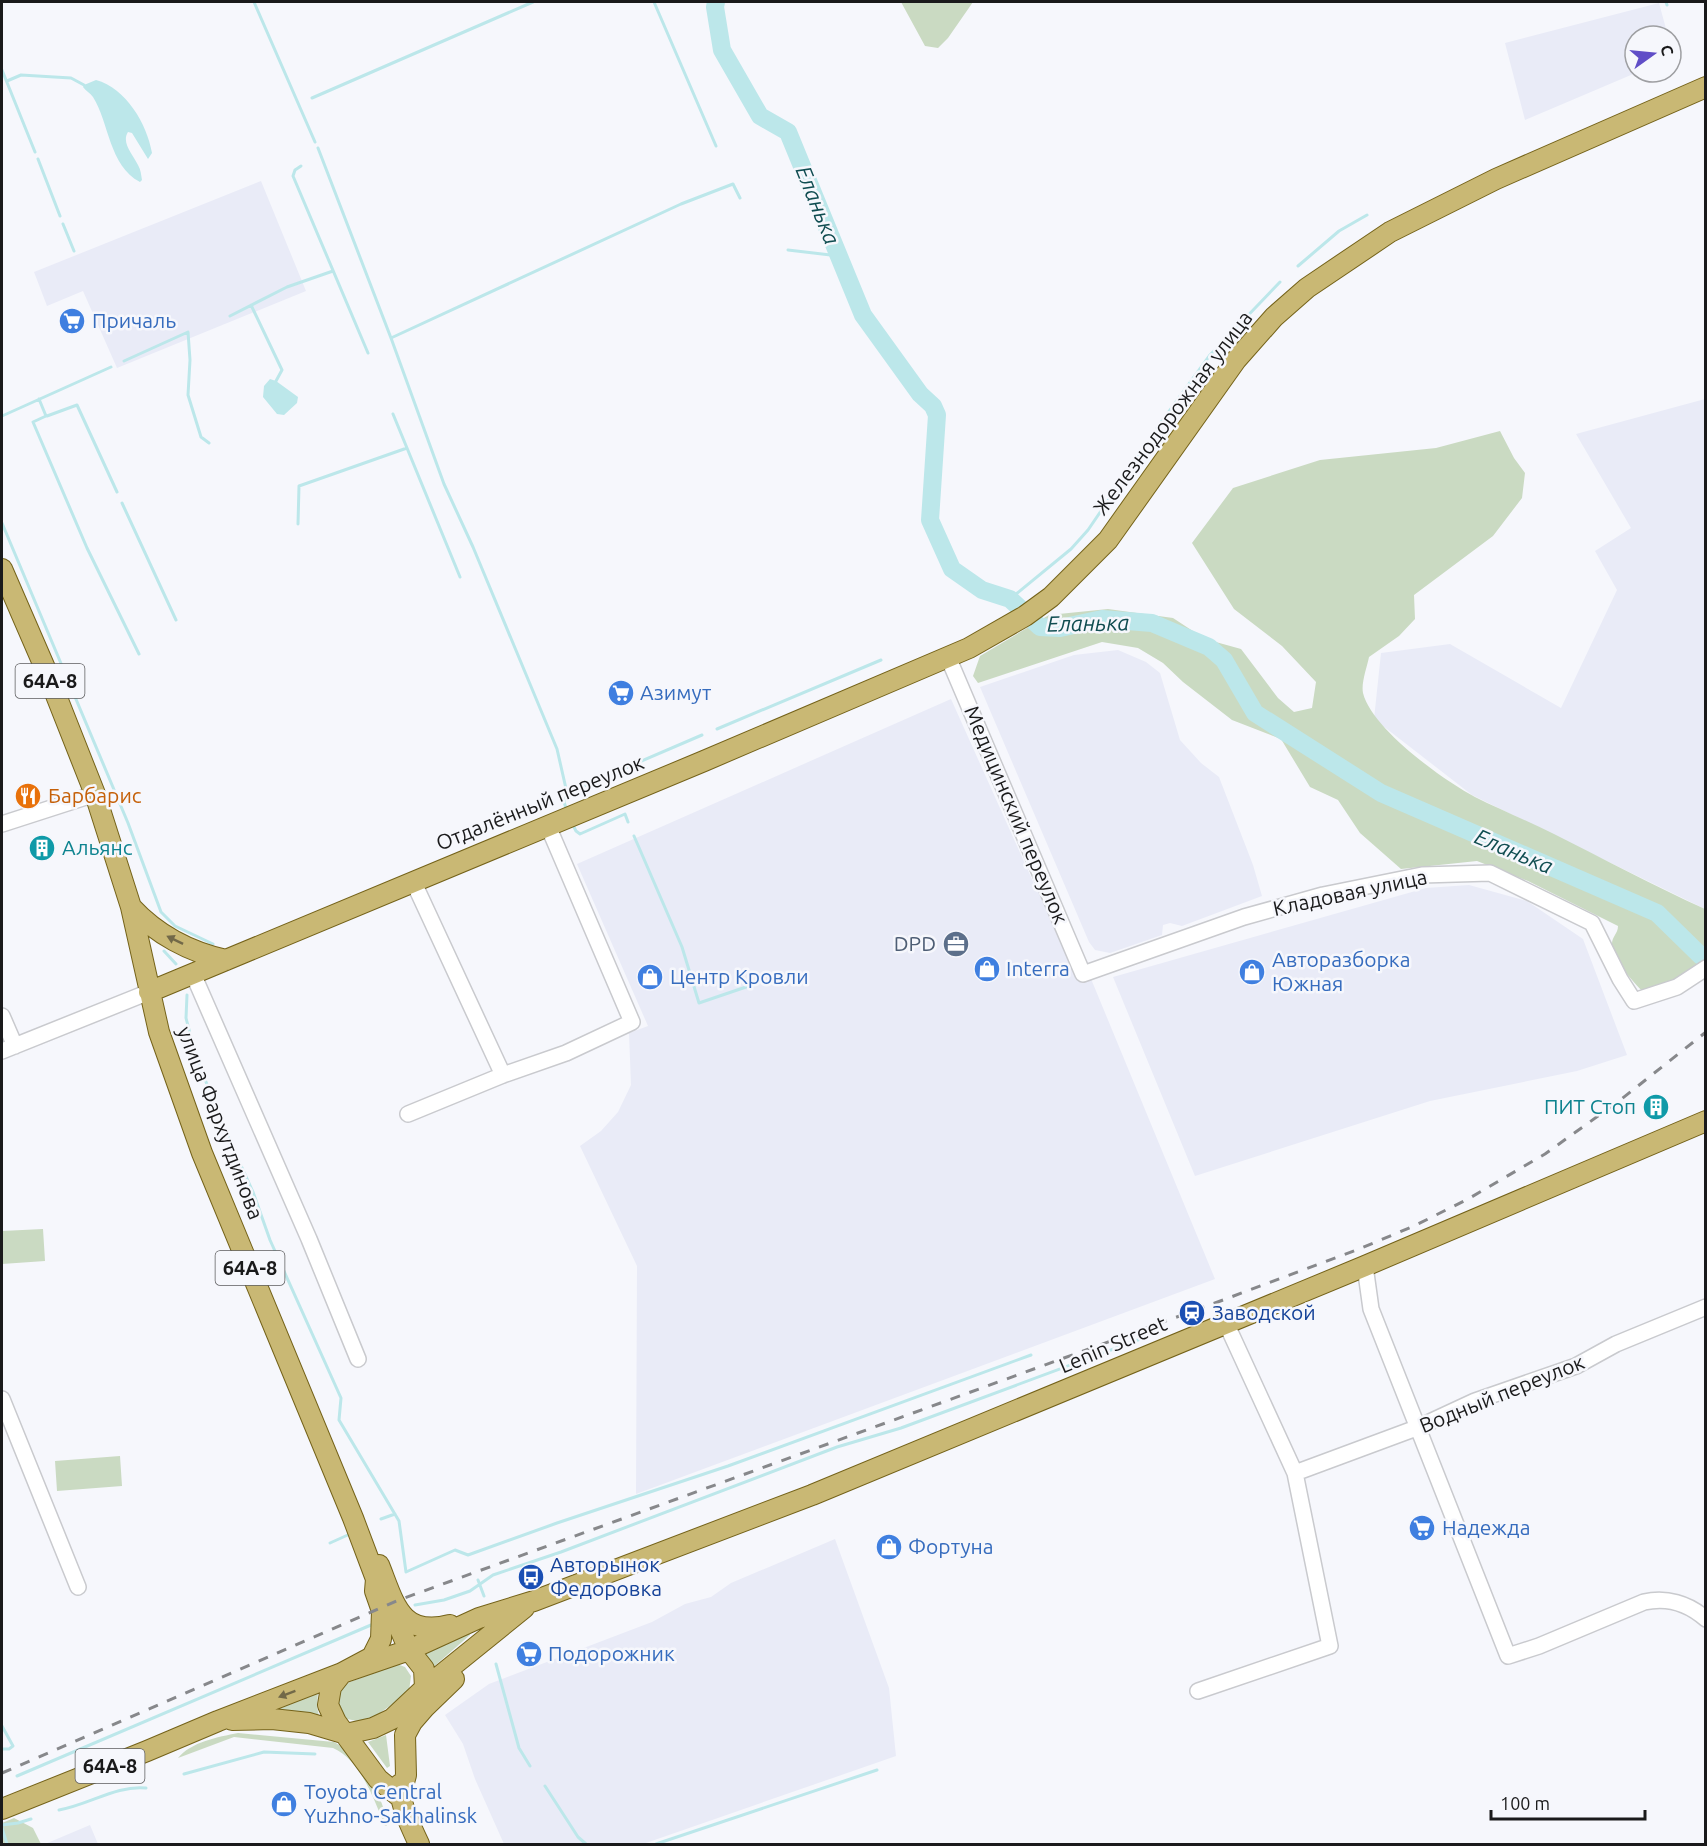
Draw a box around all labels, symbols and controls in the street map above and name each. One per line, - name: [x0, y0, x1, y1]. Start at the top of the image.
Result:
- north arrow: [1623, 24, 1683, 84]
- text: С: [1657, 43, 1678, 57]
- water label: Еланька: [791, 162, 846, 248]
- supermarket icon: Причаль: [57, 306, 87, 336]
- street label: Железнодорожная улица: [1088, 306, 1257, 519]
- place label: Причаль: [92, 308, 176, 332]
- water label: Еланька: [1047, 609, 1129, 636]
- road number: 64А-8: [16, 664, 84, 698]
- supermarket icon: Азимут: [606, 678, 636, 708]
- place label: Азимут: [640, 680, 712, 704]
- street label: Медицинский переулок: [960, 702, 1074, 927]
- street label: Отдалённый переулок: [432, 749, 647, 855]
- restaurant icon: Барбарис: [13, 781, 43, 811]
- place label: Барбарис: [48, 783, 142, 807]
- water label: Еланька: [1471, 823, 1557, 878]
- building icon: Альянс: [27, 833, 57, 863]
- place label: Альянс: [62, 835, 133, 859]
- street label: Кладовая улица: [1271, 864, 1429, 920]
- office icon: DPD: [941, 929, 971, 959]
- place label: DPD: [894, 931, 936, 955]
- one-way arrow: [166, 935, 183, 945]
- place label: Авторазборка Южная: [1272, 947, 1410, 995]
- shop icon: Interra: [972, 954, 1002, 984]
- place label: Interra: [1006, 956, 1070, 980]
- shop icon: Авторазборка Южная: [1237, 957, 1267, 987]
- shop icon: Центр Кровли: [635, 962, 665, 992]
- place label: Центр Кровли: [670, 964, 809, 988]
- street label: улица Фархутдинова: [173, 1023, 269, 1223]
- building icon: ПИТ Стоп: [1641, 1092, 1671, 1122]
- place label: ПИТ Стоп: [1544, 1094, 1636, 1118]
- road number: 64А-8: [216, 1251, 284, 1285]
- station icon: Заводской: [1177, 1298, 1207, 1328]
- place label: Заводской: [1212, 1300, 1316, 1324]
- street label: Lenin Street: [1055, 1311, 1170, 1378]
- street label: Водный переулок: [1416, 1349, 1588, 1437]
- supermarket icon: Надежда: [1407, 1513, 1437, 1543]
- place label: Надежда: [1442, 1515, 1530, 1539]
- shop icon: Фортуна: [874, 1532, 904, 1562]
- place label: Фортуна: [908, 1534, 994, 1558]
- place label: Авторынок Федоровка: [550, 1552, 662, 1600]
- bus stop icon: Авторынок Федоровка: [516, 1562, 546, 1592]
- supermarket icon: Подорожник: [514, 1639, 544, 1669]
- place label: Подорожник: [548, 1641, 675, 1665]
- one-way arrow: [278, 1689, 296, 1699]
- road number: 64А-8: [76, 1749, 144, 1783]
- place label: Toyota Central Yuzhno-Sakhalinsk: [304, 1779, 478, 1827]
- scale bar: [1491, 1783, 1646, 1821]
- shop icon: Toyota Central Yuzhno-Sakhalinsk: [269, 1789, 299, 1819]
- text: 100 m: [1500, 1793, 1550, 1813]

